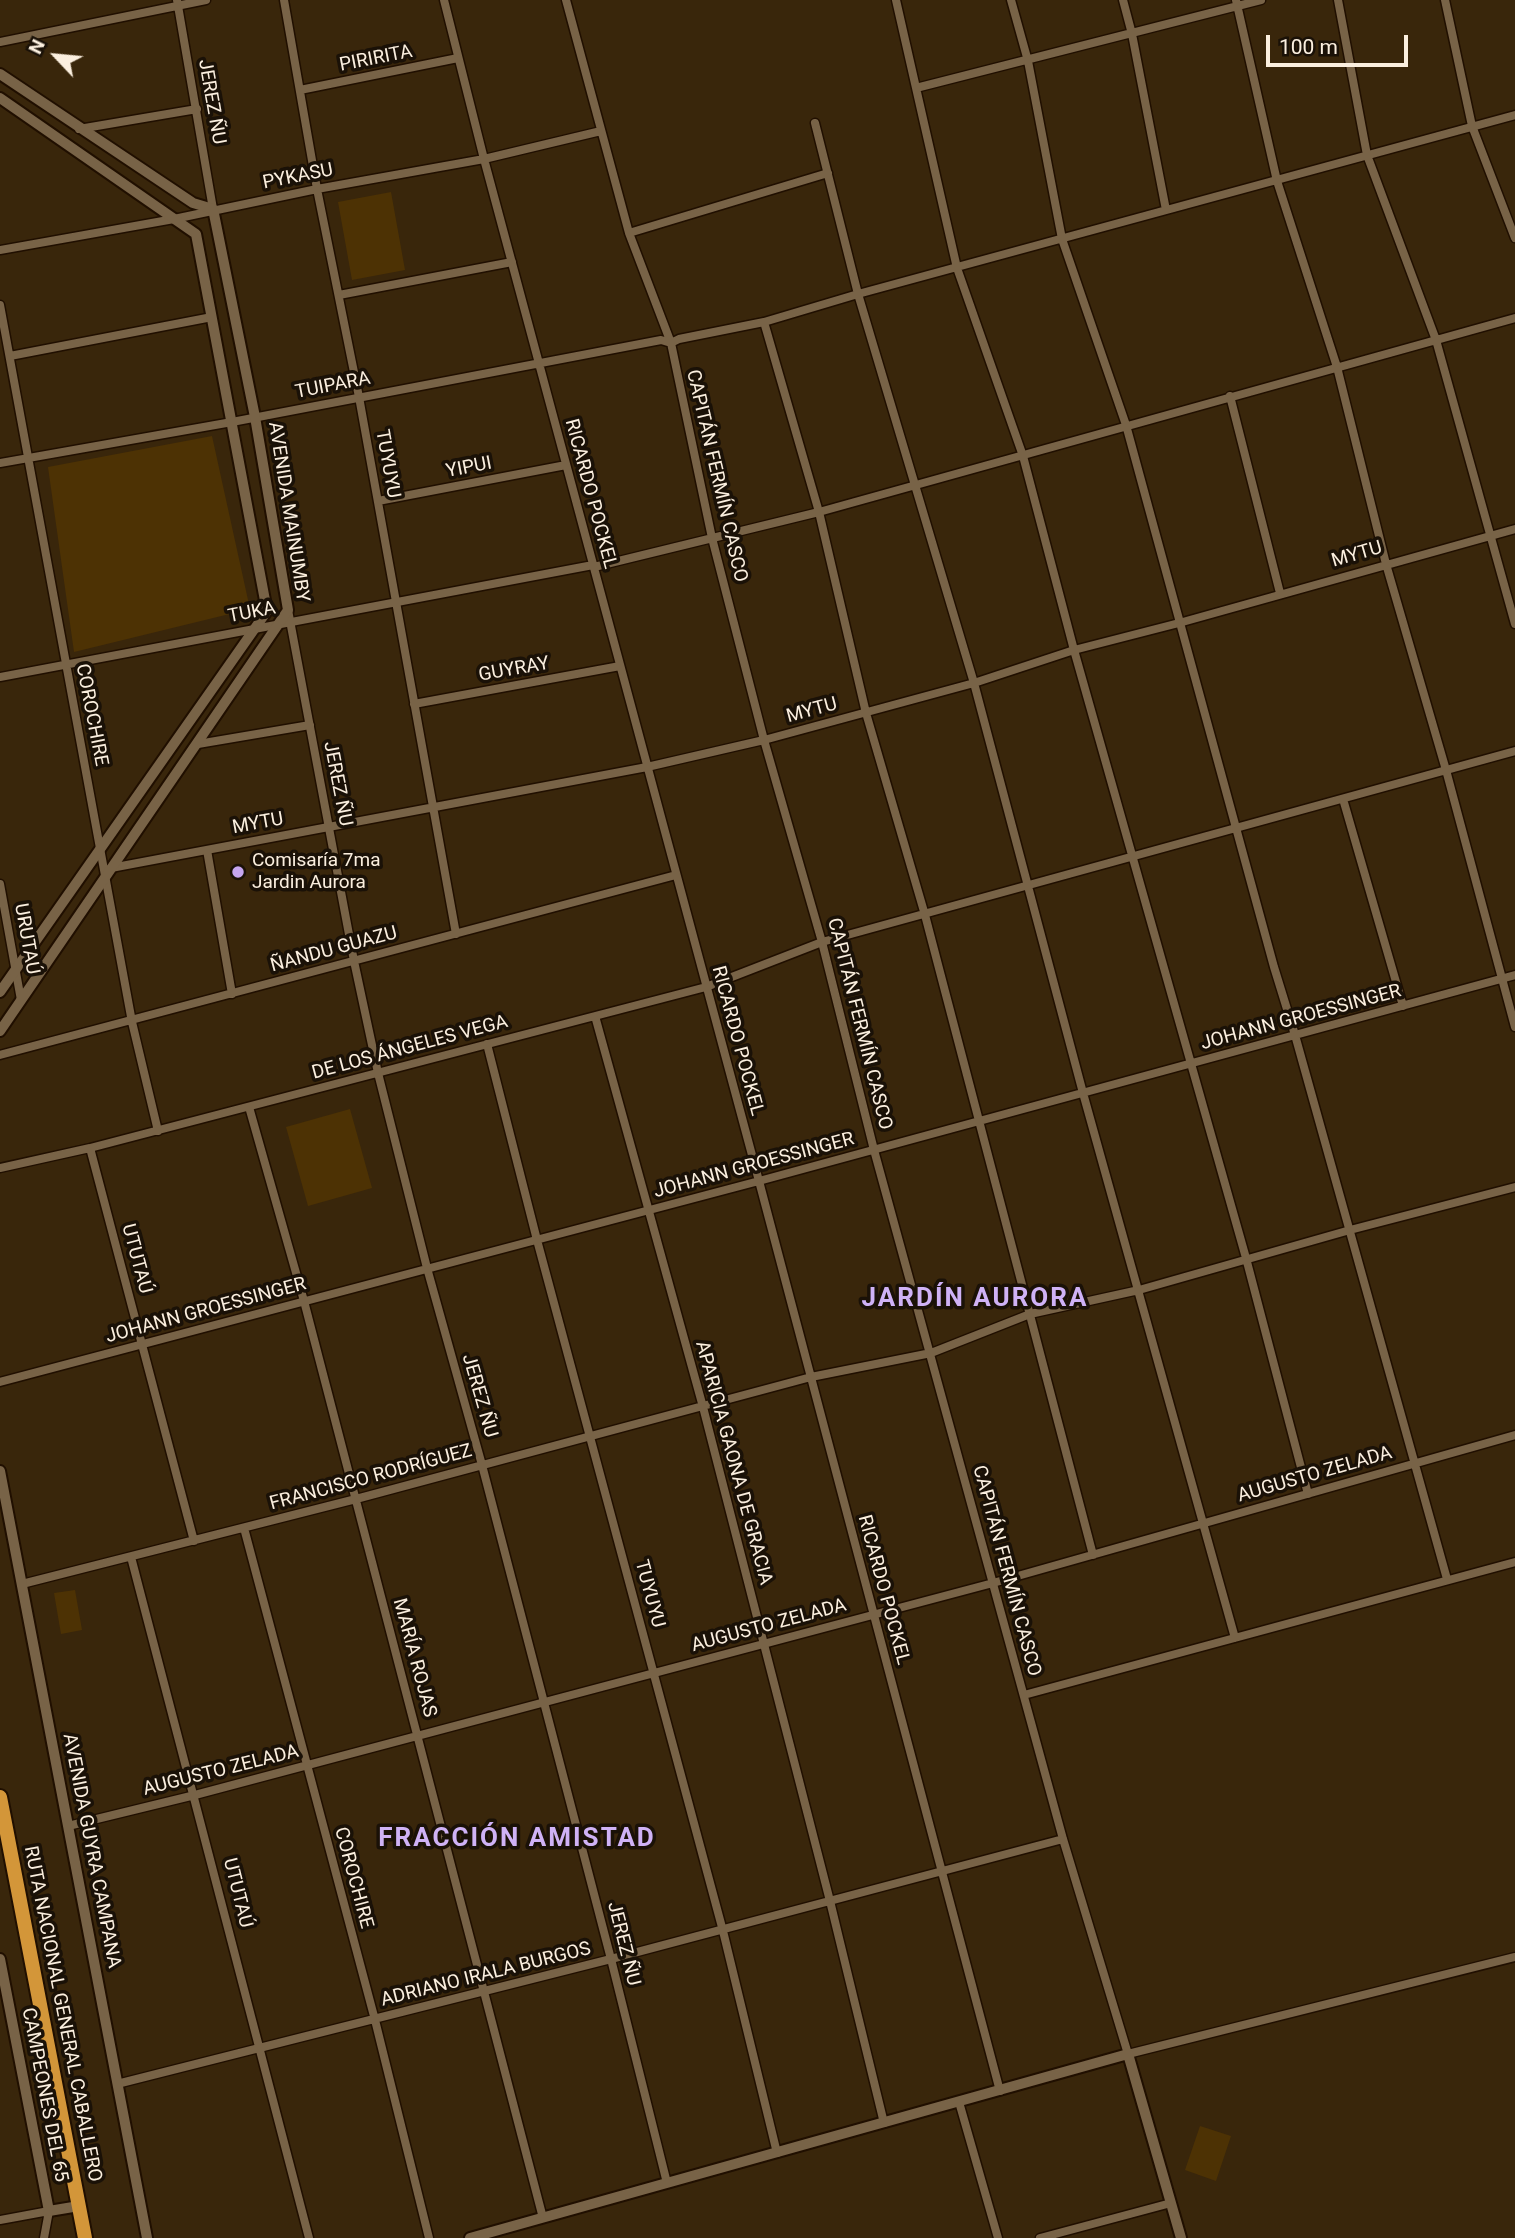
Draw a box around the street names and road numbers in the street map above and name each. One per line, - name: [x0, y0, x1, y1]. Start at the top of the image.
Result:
- street label: PIRIRITA: [338, 41, 414, 77]
- street label: JEREZ ÑU: [192, 58, 230, 146]
- street label: PYKASU: [261, 159, 335, 195]
- street label: TUIPARA: [294, 368, 372, 404]
- street label: CAPITÁN FERMÍN CASCO: [680, 368, 752, 584]
- street label: RICARDO POCKEL: [559, 417, 621, 571]
- street label: AVENIDA MAINUMBY: [262, 420, 314, 604]
- street label: TUYUYU: [370, 428, 404, 500]
- street label: YIPUI: [444, 452, 494, 484]
- street label: MYTU: [1329, 537, 1385, 573]
- street label: TUKA: [226, 597, 278, 629]
- street label: GUYRAY: [477, 653, 551, 687]
- street label: COROCHIRE: [70, 662, 112, 768]
- street label: MYTU: [784, 693, 840, 729]
- street label: JEREZ ÑU: [318, 740, 356, 828]
- street label: MYTU: [231, 808, 285, 840]
- street label: URUTAÚ: [9, 902, 43, 976]
- street label: CAPITÁN FERMÍN CASCO: [822, 916, 896, 1132]
- street label: ÑANDU GUAZU: [268, 922, 400, 978]
- street label: RICARDO POCKEL: [706, 964, 768, 1118]
- street label: JOHANN GROESSINGER: [1198, 980, 1404, 1056]
- street label: DE LOS ÁNGELES VEGA: [310, 1011, 510, 1085]
- street label: JOHANN GROESSINGER: [651, 1128, 857, 1204]
- street label: UTUTAÚ: [116, 1222, 156, 1296]
- street label: JOHANN GROESSINGER: [103, 1273, 309, 1349]
- street label: APARICIA GAONA DE GRACIA: [689, 1339, 777, 1587]
- street label: JEREZ ÑU: [456, 1352, 502, 1440]
- street label: FRANCISCO RODRÍGUEZ: [267, 1440, 475, 1516]
- street label: AUGUSTO ZELADA: [1235, 1442, 1395, 1508]
- street label: CAPITÁN FERMÍN CASCO: [967, 1463, 1045, 1679]
- street label: RICARDO POCKEL: [852, 1513, 914, 1667]
- street label: TUYUYU: [629, 1558, 669, 1630]
- street label: AUGUSTO ZELADA: [689, 1594, 849, 1658]
- street label: MARÍA ROJAS: [387, 1596, 441, 1720]
- street label: AVENIDA GUYRA CAMPANA: [57, 1732, 125, 1970]
- street label: AUGUSTO ZELADA: [141, 1741, 301, 1801]
- street label: COROCHIRE: [329, 1825, 377, 1931]
- street label: RUTA NACIONAL GENERAL CABALLERO: [18, 1844, 106, 2184]
- street label: UTUTAÚ: [217, 1856, 257, 1930]
- street label: JEREZ ÑU: [602, 1900, 644, 1988]
- street label: ADRIANO IRALA BURGOS: [379, 1938, 593, 2012]
- street label: CAMPEONES DEL 65: [16, 2006, 72, 2184]

